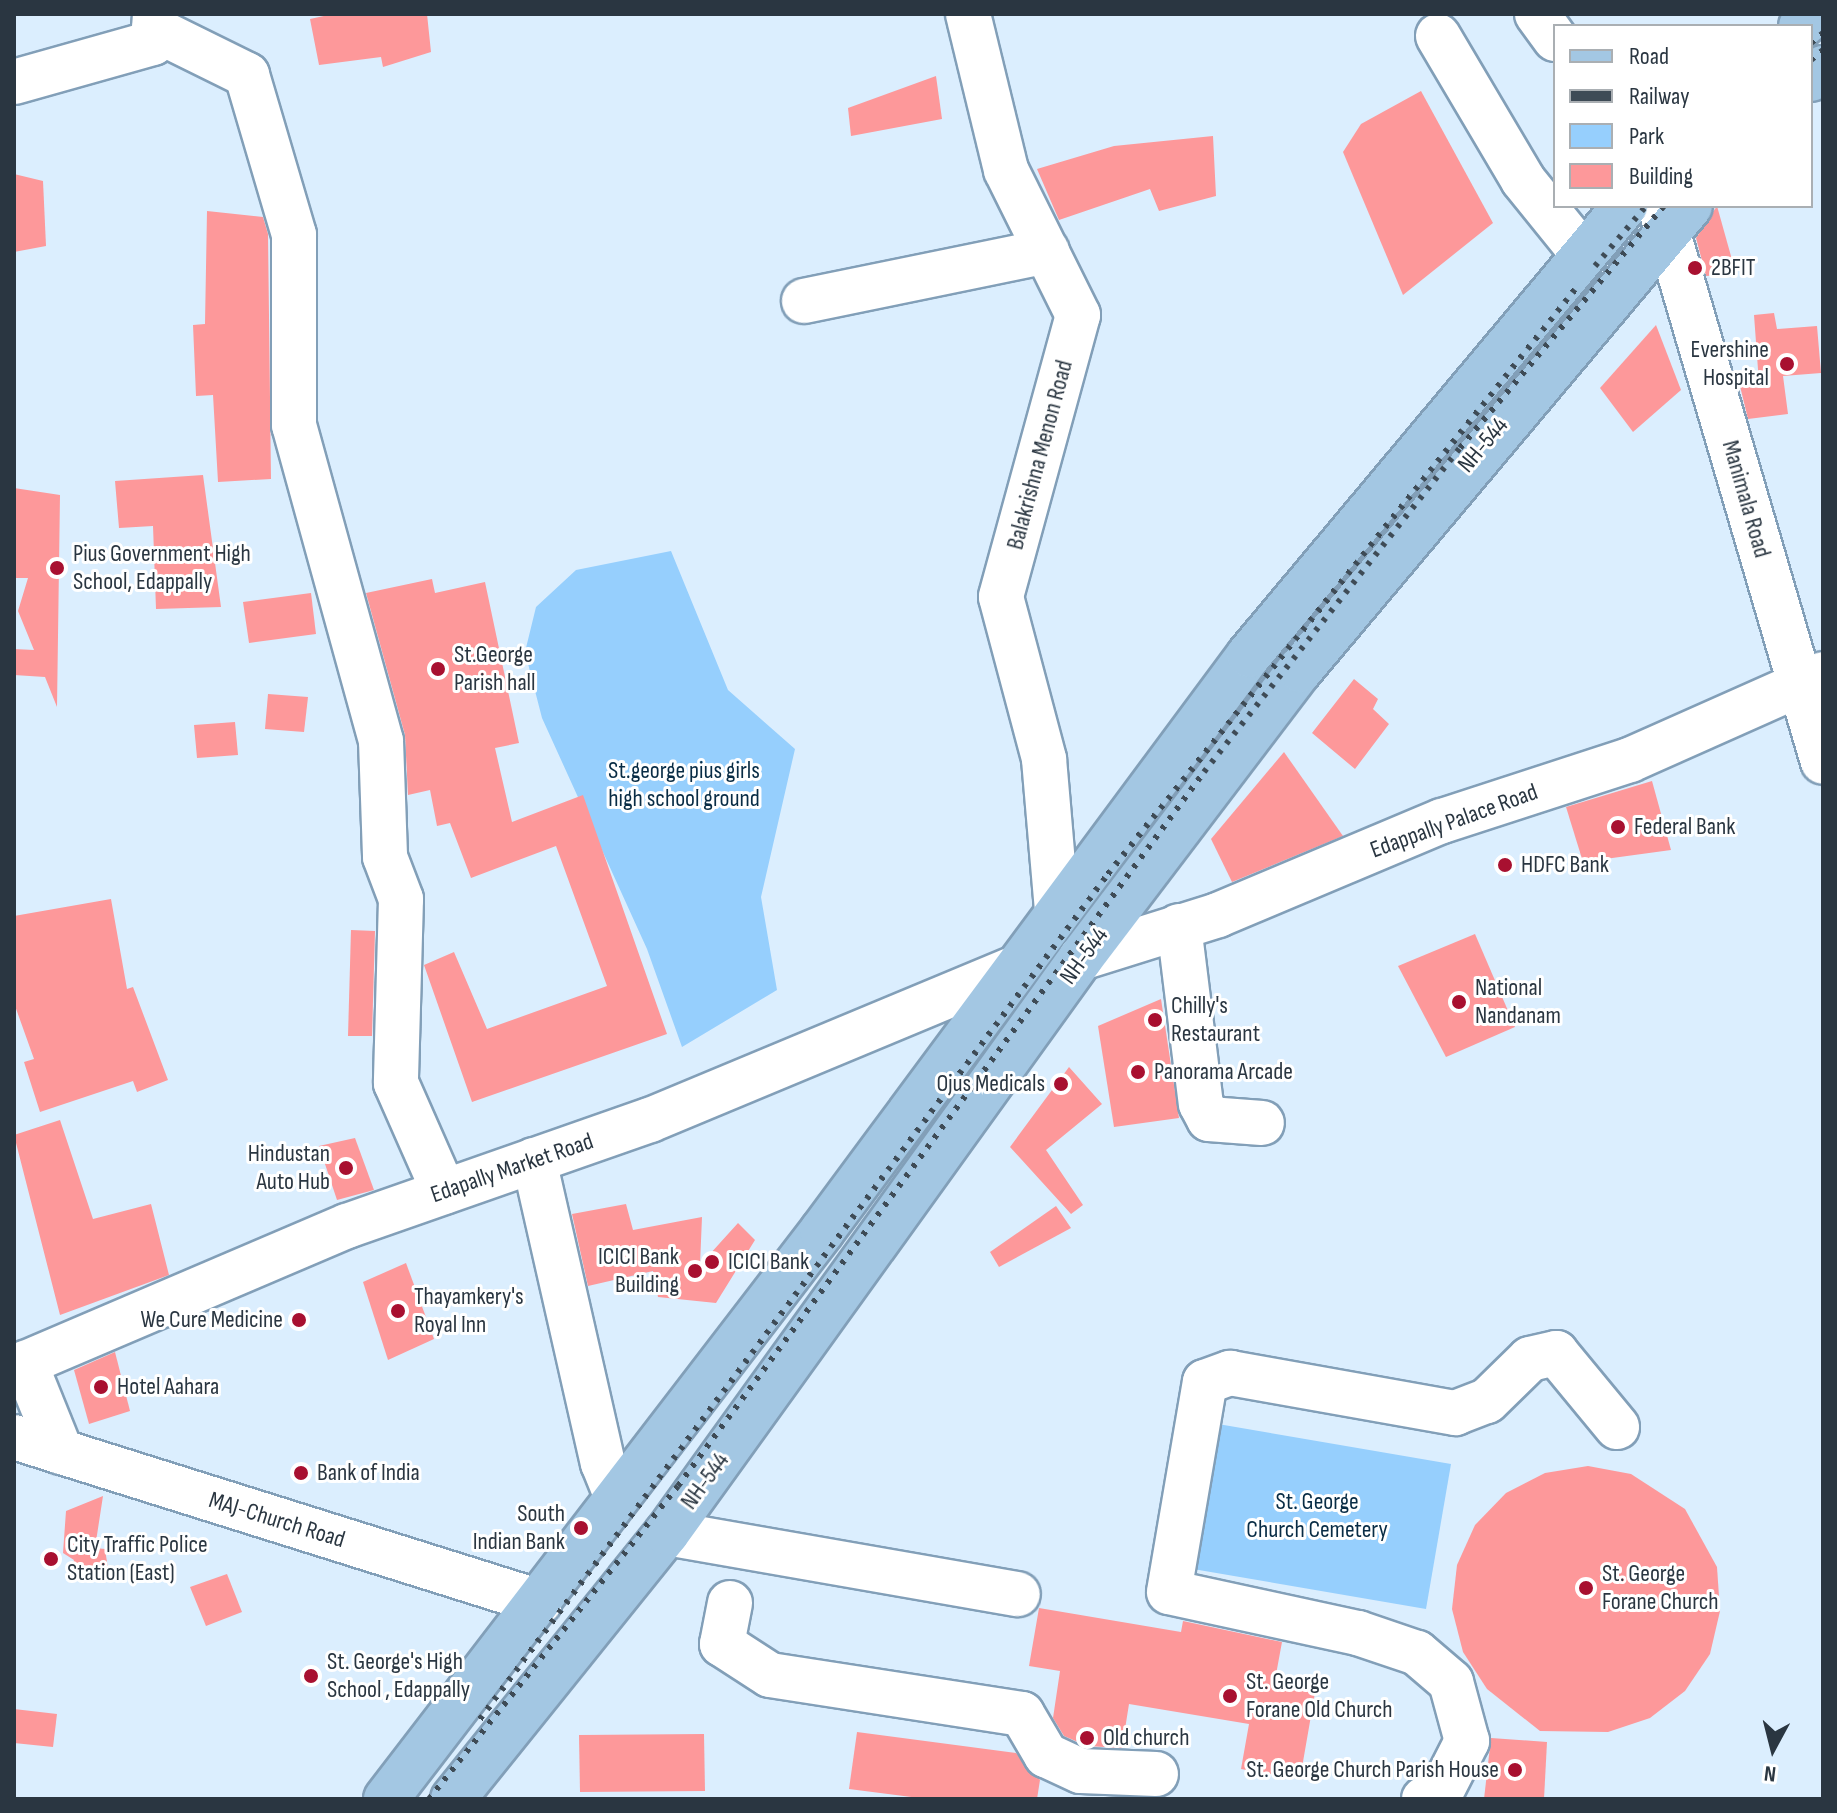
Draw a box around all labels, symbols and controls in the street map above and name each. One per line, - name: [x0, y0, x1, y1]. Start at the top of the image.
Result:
- legend: [1553, 24, 1813, 208]
- text: Road: [1629, 42, 1669, 71]
- text: Railway: [1629, 82, 1689, 111]
- text: Park: [1629, 122, 1664, 151]
- text: Building: [1629, 162, 1693, 191]
- place label: 2BFIT: [1711, 254, 1756, 282]
- marker: 2BFIT: [1686, 259, 1704, 277]
- place label: Evershine Hospital: [1691, 336, 1769, 392]
- marker: Evershine Hospital: [1776, 353, 1798, 375]
- street label: Balakrishna Menon Road: [1001, 357, 1079, 553]
- street label: NH-544: [1452, 412, 1514, 478]
- street label: Manimala Road: [1716, 437, 1776, 561]
- place label: Pius Government High School, Edappally: [73, 540, 251, 596]
- marker: Pius Government High School, Edappally: [48, 559, 66, 577]
- place label: St.George Parish hall: [454, 641, 536, 697]
- marker: St.George Parish hall: [429, 660, 447, 678]
- park label: St.george pius girls high school ground: [608, 757, 760, 813]
- street label: Edappally Palace Road: [1366, 777, 1542, 865]
- place label: Federal Bank: [1634, 813, 1736, 841]
- marker: Federal Bank: [1609, 818, 1627, 836]
- place label: HDFC Bank: [1521, 851, 1609, 879]
- marker: HDFC Bank: [1496, 856, 1514, 874]
- street label: NH-544: [1054, 922, 1114, 990]
- place label: National Nandanam: [1475, 974, 1561, 1030]
- place label: Chilly's Restaurant: [1171, 992, 1260, 1048]
- marker: National Nandanam: [1450, 993, 1468, 1011]
- marker: Chilly's Restaurant: [1146, 1011, 1164, 1029]
- place label: Panorama Arcade: [1154, 1058, 1293, 1086]
- marker: Panorama Arcade: [1129, 1063, 1147, 1081]
- place label: Ojus Medicals: [936, 1070, 1045, 1098]
- marker: Ojus Medicals: [1052, 1075, 1070, 1093]
- street label: Edapally Market Road: [427, 1127, 597, 1209]
- place label: Hindustan Auto Hub: [248, 1140, 330, 1196]
- marker: Hindustan Auto Hub: [337, 1159, 355, 1177]
- place label: ICICI Bank Building: [598, 1243, 679, 1299]
- place label: ICICI Bank: [728, 1248, 809, 1276]
- marker: ICICI Bank: [703, 1253, 721, 1271]
- marker: ICICI Bank Building: [686, 1262, 704, 1280]
- place label: Thayamkery's Royal Inn: [414, 1283, 524, 1339]
- marker: Thayamkery's Royal Inn: [389, 1302, 407, 1320]
- place label: We Cure Medicine: [140, 1306, 283, 1334]
- marker: We Cure Medicine: [290, 1311, 308, 1329]
- place label: Hotel Aahara: [117, 1373, 219, 1401]
- marker: Hotel Aahara: [92, 1378, 110, 1396]
- street label: NH-544: [675, 1447, 735, 1515]
- place label: Bank of India: [317, 1459, 420, 1487]
- marker: Bank of India: [292, 1464, 310, 1482]
- street label: MAJ-Church Road: [206, 1486, 348, 1554]
- park label: St. George Church Cemetery: [1246, 1488, 1388, 1544]
- place label: South Indian Bank: [473, 1500, 565, 1556]
- marker: South Indian Bank: [572, 1519, 590, 1537]
- place label: City Traffic Police Station (East): [67, 1531, 208, 1587]
- marker: City Traffic Police Station (East): [42, 1550, 60, 1568]
- place label: St. George Forane Church: [1602, 1560, 1719, 1616]
- marker: St. George Forane Church: [1577, 1579, 1595, 1597]
- place label: St. George's High School , Edappally: [327, 1648, 470, 1704]
- marker: St. George's High School , Edappally: [302, 1667, 320, 1685]
- place label: St. George Forane Old Church: [1246, 1668, 1393, 1724]
- marker: St. George Forane Old Church: [1221, 1687, 1239, 1705]
- north arrow: [1733, 1709, 1813, 1789]
- place label: Old church: [1103, 1724, 1189, 1752]
- marker: Old church: [1078, 1729, 1096, 1747]
- place label: St. George Church Parish House: [1246, 1756, 1499, 1784]
- text: N: [1763, 1759, 1777, 1787]
- marker: St. George Church Parish House: [1506, 1761, 1524, 1779]

